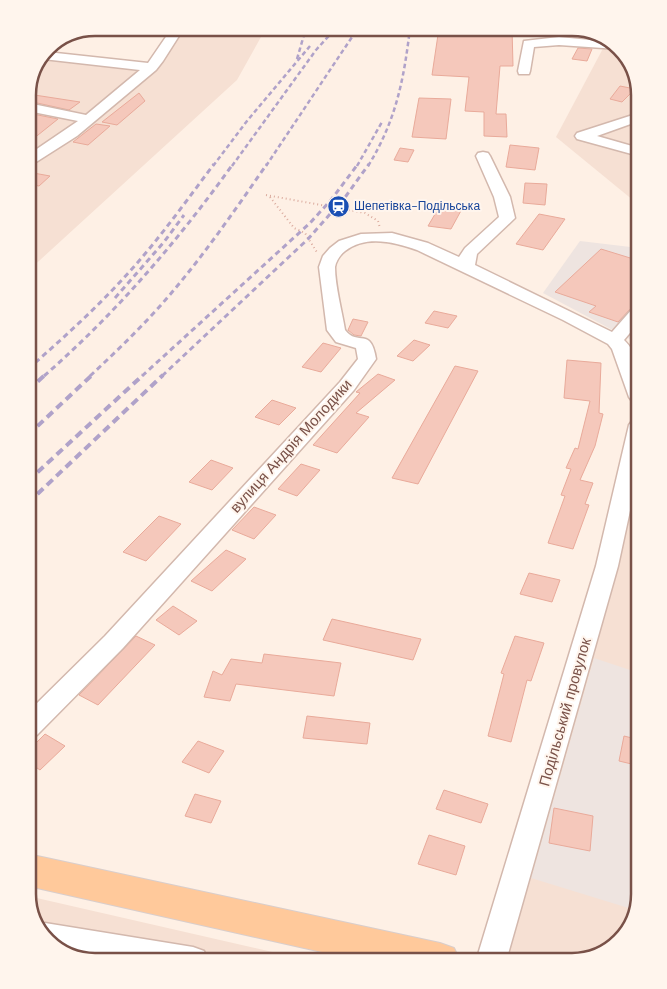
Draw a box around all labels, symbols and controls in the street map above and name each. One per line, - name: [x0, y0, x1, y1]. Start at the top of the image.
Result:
- station icon: Шепетівка-Подільська: [326, 194, 350, 218]
- place label: Шепетівка-Подільська: [354, 198, 480, 214]
- street label: вулиця Андрія Молодики: [226, 375, 356, 517]
- street label: Подільський провулок: [534, 635, 596, 789]

